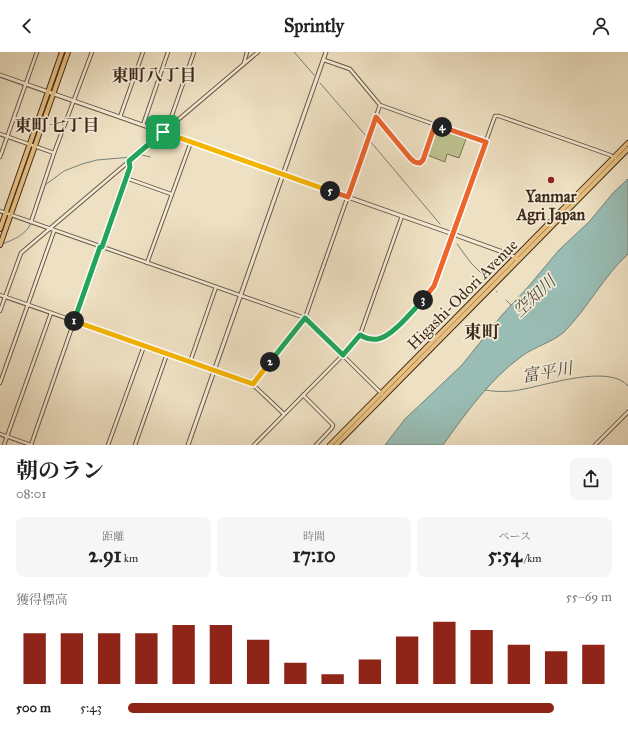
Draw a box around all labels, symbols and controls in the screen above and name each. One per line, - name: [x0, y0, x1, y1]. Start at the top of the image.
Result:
- icon: back: [16, 15, 38, 37]
- text: Sprintly: [284, 15, 344, 37]
- icon: person: [590, 15, 612, 37]
- district label: 東町八丁目: [112, 65, 197, 86]
- district label: 東町七丁目: [15, 115, 100, 136]
- pin: [146, 115, 180, 149]
- pin: 4: [432, 117, 452, 137]
- text: 4: [439, 120, 445, 133]
- icon: arrive: [152, 121, 174, 143]
- marker: Yanmar Agri Japan: [546, 175, 556, 185]
- pin: 5: [320, 181, 340, 201]
- text: 5: [327, 184, 333, 197]
- place label: Yanmar Agri Japan: [516, 187, 586, 225]
- street label: Higashi-Odori Avenue: [403, 235, 522, 354]
- water label: 空知川: [509, 270, 562, 321]
- pin: 3: [413, 290, 433, 310]
- text: 3: [421, 293, 425, 306]
- pin: 1: [64, 311, 84, 331]
- text: 1: [72, 314, 76, 327]
- district label: 東町: [464, 321, 500, 343]
- pin: 2: [260, 352, 280, 372]
- text: 2: [267, 355, 273, 368]
- water label: 富平川: [520, 357, 576, 387]
- text: 朝のラン: [16, 457, 104, 484]
- button: share: [570, 458, 612, 500]
- text: 08:01: [16, 486, 46, 502]
- text: 距離: [102, 530, 124, 543]
- text: 時間: [303, 530, 325, 543]
- text: ペース: [498, 530, 531, 543]
- text: 2.91: [89, 543, 121, 567]
- text: 17:10: [292, 543, 336, 567]
- text: 5:54: [488, 543, 522, 567]
- text: km: [121, 552, 138, 565]
- text: /km: [522, 552, 542, 565]
- text: 55–69 m: [566, 589, 612, 605]
- text: 獲得標高: [16, 592, 68, 608]
- text: 500 m: [16, 700, 51, 716]
- text: 5:43: [80, 700, 102, 716]

